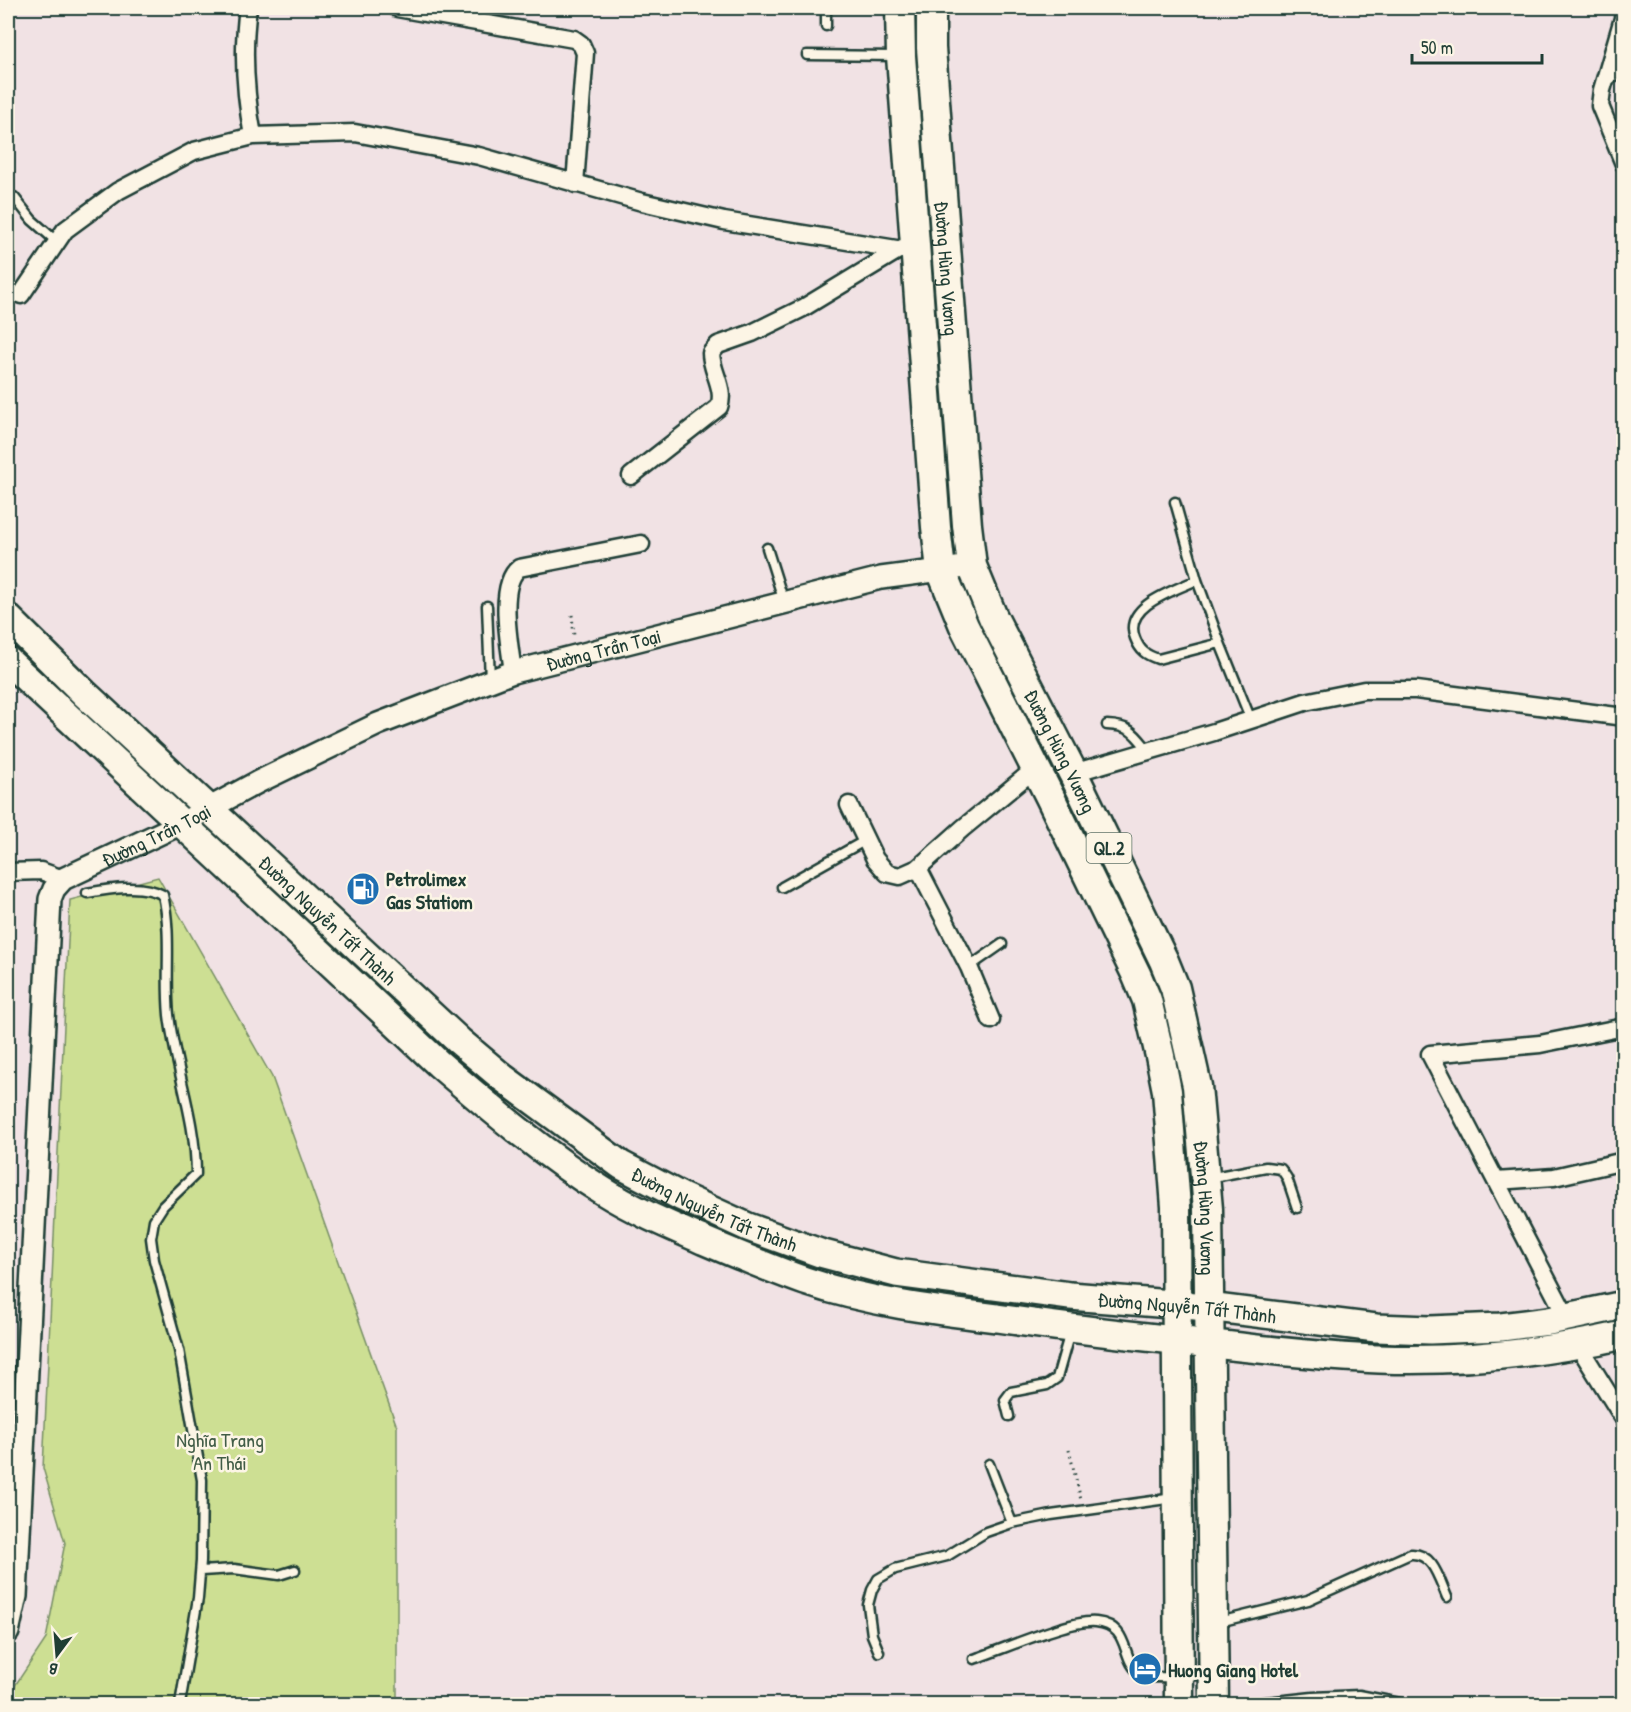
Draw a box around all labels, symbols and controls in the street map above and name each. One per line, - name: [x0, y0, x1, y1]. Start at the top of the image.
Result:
- scale bar: [1412, 27, 1542, 65]
- text: 50 m: [1421, 35, 1453, 60]
- street label: Đường Hùng Vương: [929, 200, 966, 337]
- street label: Đường Trần Toại: [543, 621, 664, 677]
- street label: Đường Hùng Vương: [1019, 684, 1104, 817]
- street label: Đường Trần Toại: [97, 797, 215, 872]
- road number: QL.2: [1086, 833, 1132, 863]
- street label: Đường Nguyễn Tất Thành: [253, 849, 403, 990]
- place label: Petrolimex Gas Statiom: [386, 865, 473, 915]
- fuel station icon: Petrolimex Gas Statiom: [345, 871, 381, 907]
- street label: Đường Hùng Vương: [1188, 1140, 1222, 1276]
- street label: Đường Nguyễn Tất Thành: [627, 1160, 801, 1257]
- street label: Đường Nguyễn Tất Thành: [1097, 1285, 1278, 1329]
- park label: Nghĩa Trang An Thái: [176, 1426, 264, 1476]
- north arrow: [27, 1625, 87, 1685]
- hotel icon: Huong Giang Hotel: [1127, 1651, 1163, 1687]
- place label: Huong Giang Hotel: [1168, 1656, 1299, 1684]
- text: B: [46, 1658, 60, 1681]

